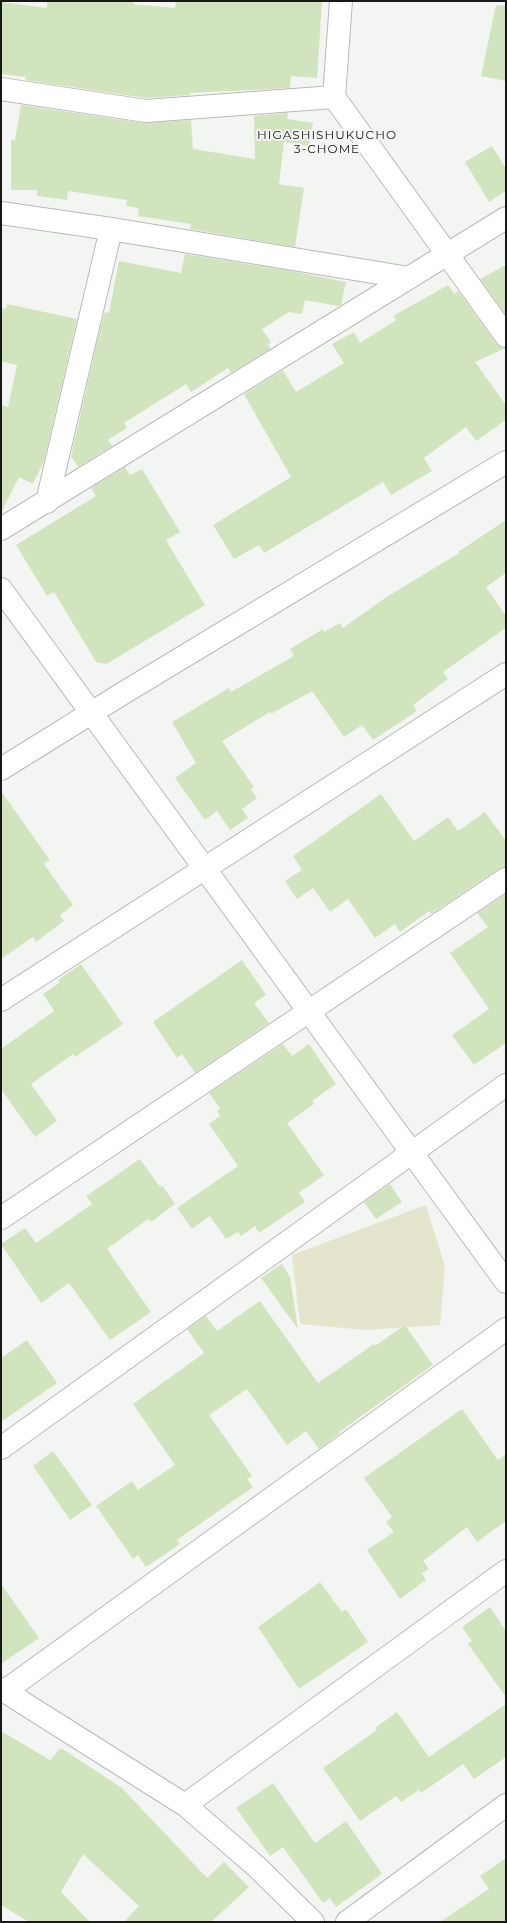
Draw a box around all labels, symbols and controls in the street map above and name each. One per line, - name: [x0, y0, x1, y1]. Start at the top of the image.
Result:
- district label: HIGASHISHUKUCHO 3-CHOME: [257, 128, 397, 156]

